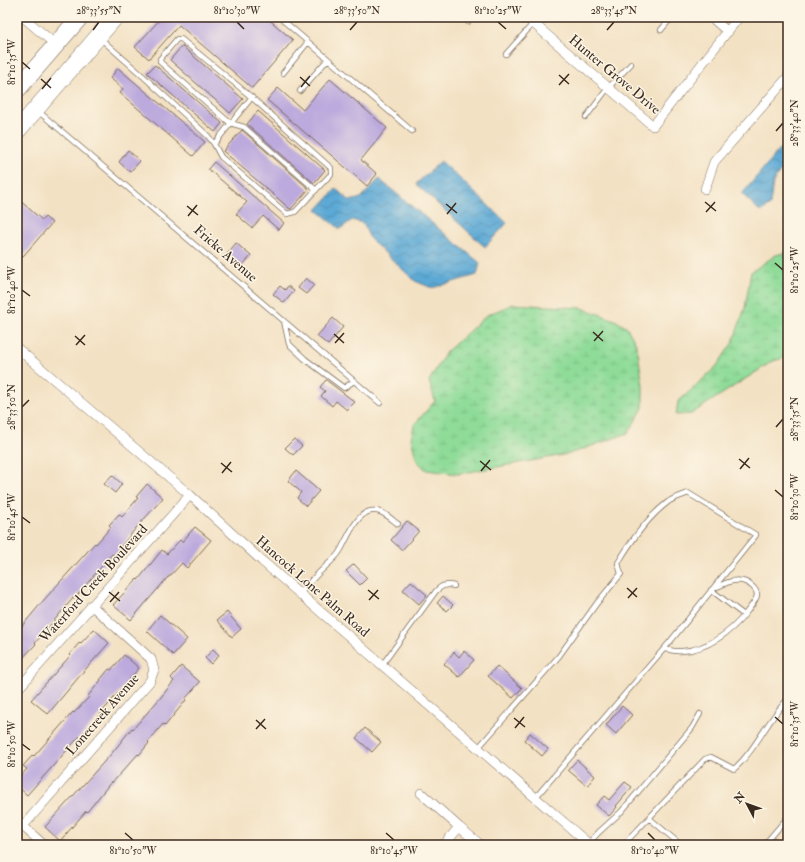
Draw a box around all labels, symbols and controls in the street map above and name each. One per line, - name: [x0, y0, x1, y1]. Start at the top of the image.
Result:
- text: 28°33'55"N: [76, 5, 122, 17]
- text: 81°10'30"W: [214, 5, 261, 17]
- text: 28°33'50"N: [334, 5, 380, 17]
- text: 81°10'25"W: [475, 5, 522, 17]
- text: 28°33'45"N: [591, 5, 637, 17]
- street label: Hunter Grove Drive: [565, 31, 664, 118]
- text: 81°10'35"W: [6, 38, 18, 85]
- text: 28°33'40"N: [789, 99, 801, 147]
- street label: Fricke Avenue: [190, 221, 261, 286]
- text: 81°10'25"W: [789, 246, 801, 293]
- text: 81°10'40"W: [6, 265, 18, 314]
- text: 28°33'50"N: [6, 384, 18, 430]
- text: 28°33'35"N: [789, 396, 801, 442]
- text: 81°10'30"W: [789, 473, 801, 520]
- text: 81°10'45"W: [6, 493, 18, 541]
- street label: Waterford Creek Boulevard: [35, 521, 151, 647]
- street label: Hancock Lone Palm Road: [252, 532, 373, 641]
- street label: Lonecreek Avenue: [62, 670, 143, 759]
- text: 81°10'35"W: [789, 700, 801, 747]
- text: 81°10'50"W: [6, 720, 18, 767]
- north arrow: [727, 784, 767, 824]
- text: N: [731, 789, 749, 807]
- text: 81°10'50"W: [110, 845, 157, 857]
- text: 81°10'45"W: [370, 845, 418, 857]
- text: 81°10'40"W: [631, 845, 680, 857]

